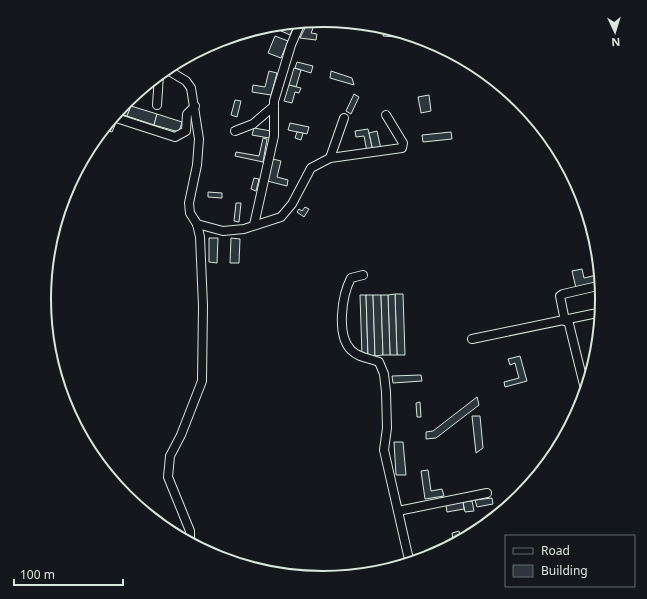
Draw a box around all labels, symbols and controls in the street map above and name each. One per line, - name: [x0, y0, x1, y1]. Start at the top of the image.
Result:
- north arrow: [595, 12, 635, 52]
- text: N: [611, 35, 621, 50]
- legend: [505, 535, 635, 587]
- text: Road: [541, 542, 570, 559]
- scale bar: [14, 561, 123, 587]
- text: Building: [541, 562, 588, 579]
- text: 100 m: [20, 566, 55, 583]

